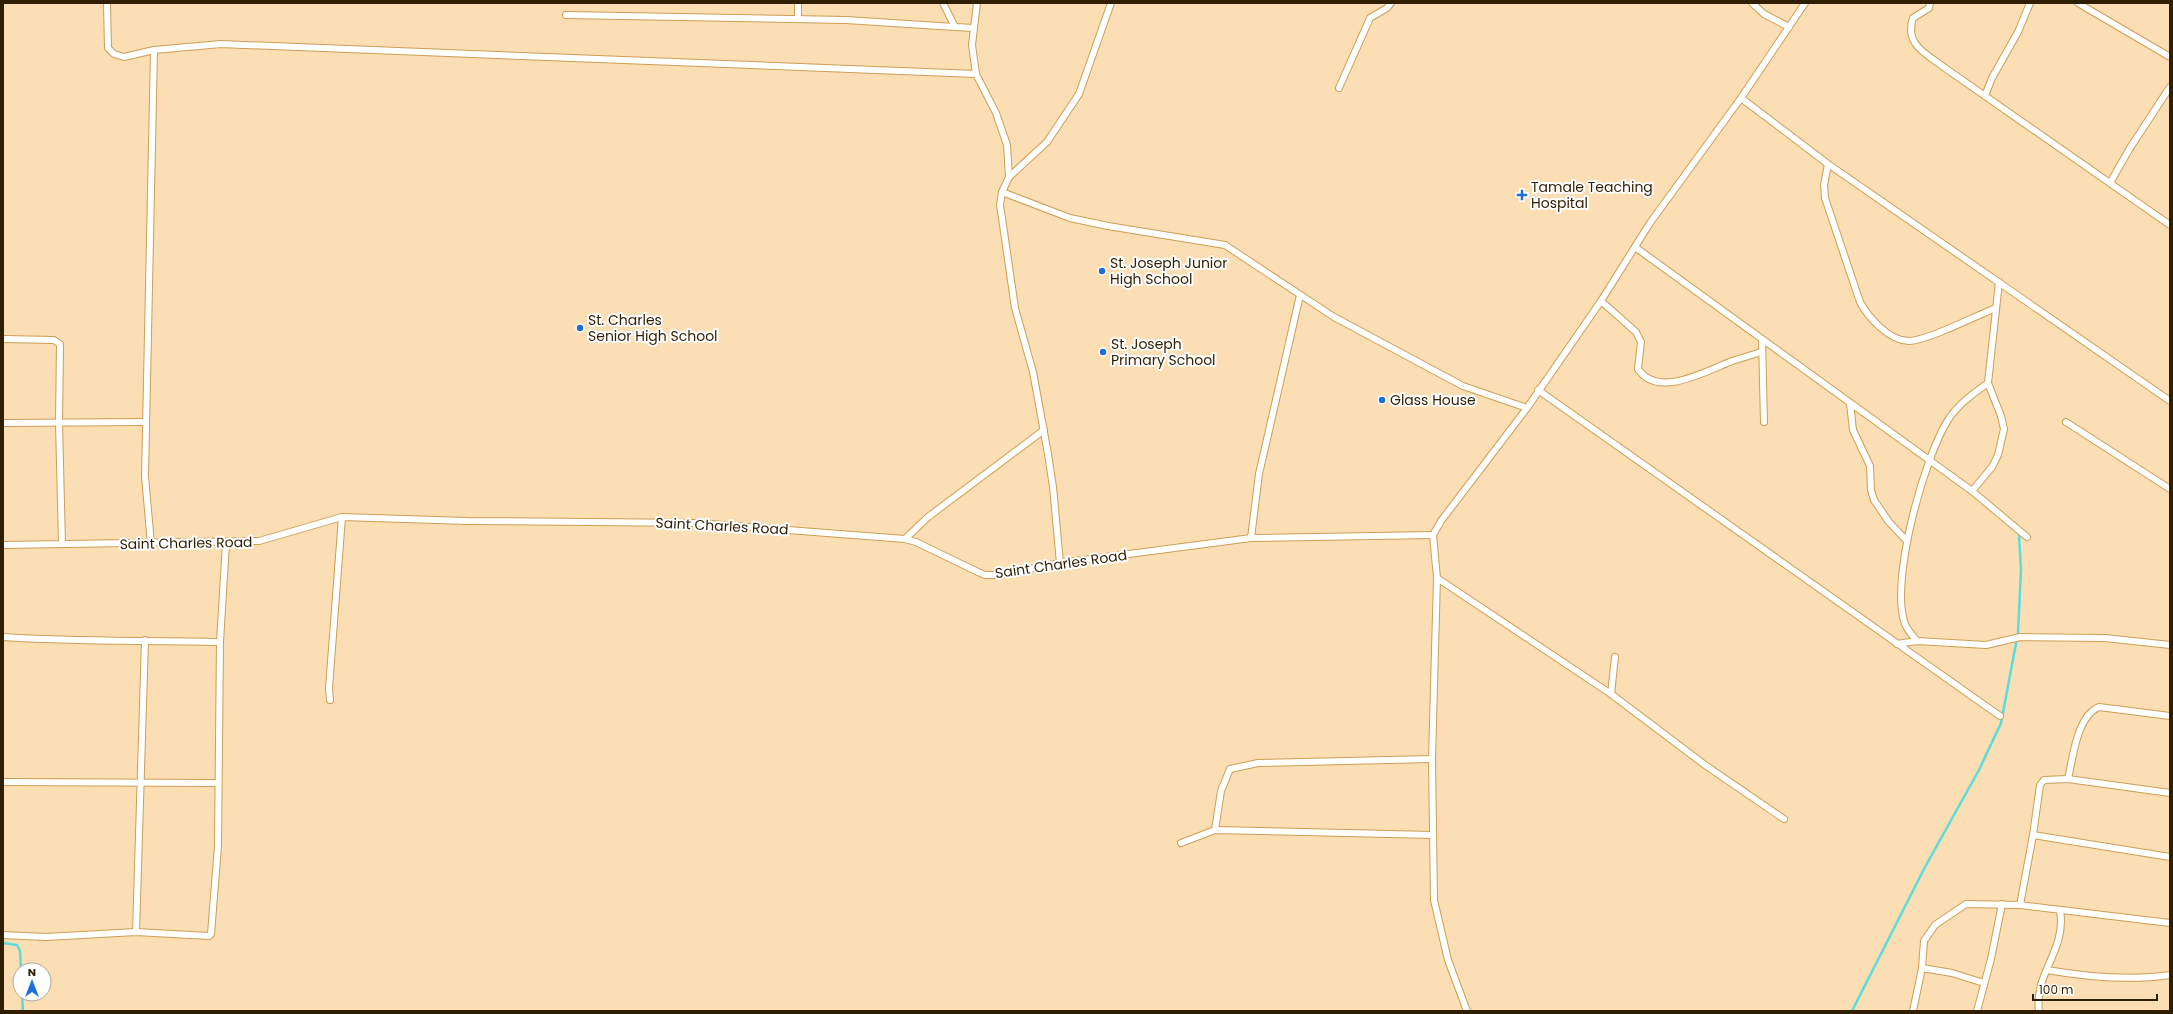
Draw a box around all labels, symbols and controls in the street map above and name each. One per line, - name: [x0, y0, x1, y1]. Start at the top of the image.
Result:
- place label: Tamale Teaching Hospital: [1531, 177, 1653, 213]
- marker: Tamale Teaching Hospital: [1516, 189, 1528, 201]
- place label: St. Joseph Junior High School: [1110, 253, 1228, 289]
- marker: St. Joseph Junior High School: [1097, 266, 1107, 276]
- place label: St. Charles Senior High School: [588, 310, 718, 346]
- marker: St. Charles Senior High School: [575, 323, 585, 333]
- place label: St. Joseph Primary School: [1111, 334, 1216, 370]
- marker: St. Joseph Primary School: [1098, 347, 1108, 357]
- place label: Glass House: [1390, 390, 1476, 410]
- marker: Glass House: [1377, 395, 1387, 405]
- street label: Saint Charles Road: [655, 513, 789, 539]
- street label: Saint Charles Road: [119, 532, 253, 554]
- street label: Saint Charles Road: [994, 545, 1128, 583]
- north arrow: [12, 962, 52, 1002]
- text: N: [28, 964, 36, 980]
- scale bar: [2033, 976, 2157, 1002]
- text: 100 m: [2039, 981, 2073, 998]

